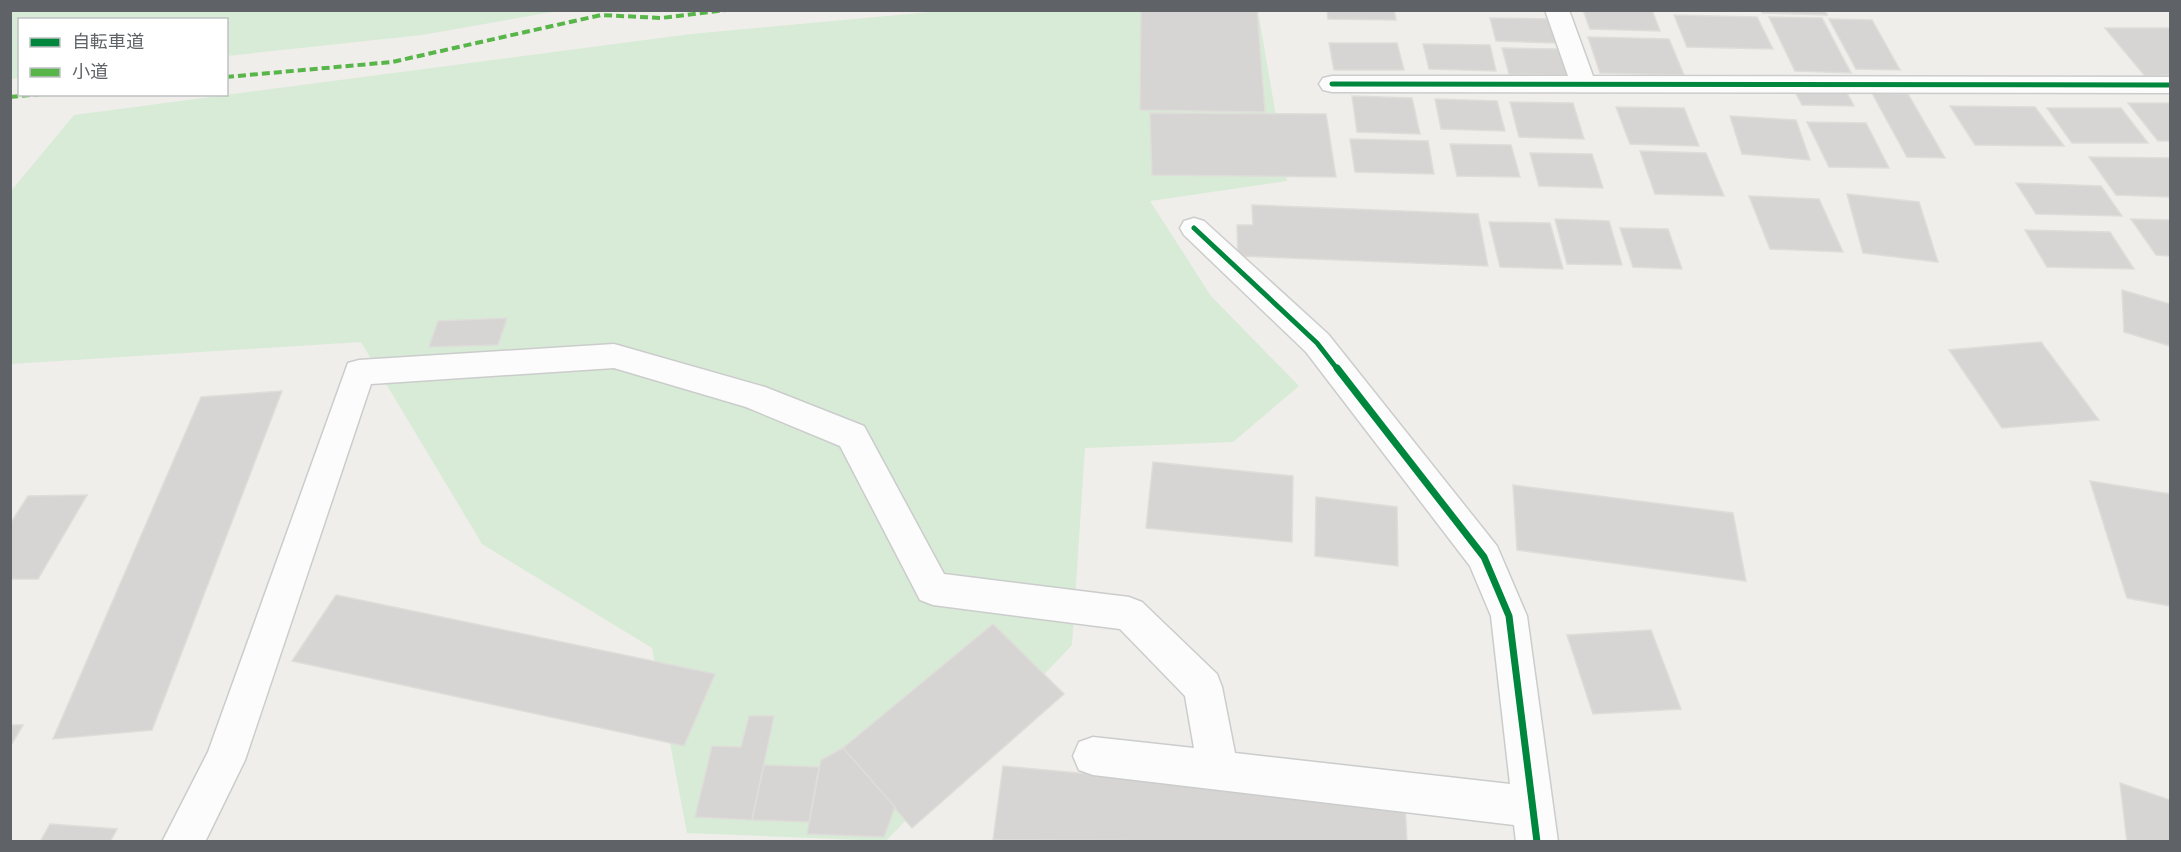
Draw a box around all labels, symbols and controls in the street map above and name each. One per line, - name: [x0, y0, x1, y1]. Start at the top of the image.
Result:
- legend: [18, 18, 228, 96]
- text: 自転車道: [72, 29, 144, 53]
- text: 小道: [72, 59, 108, 83]

